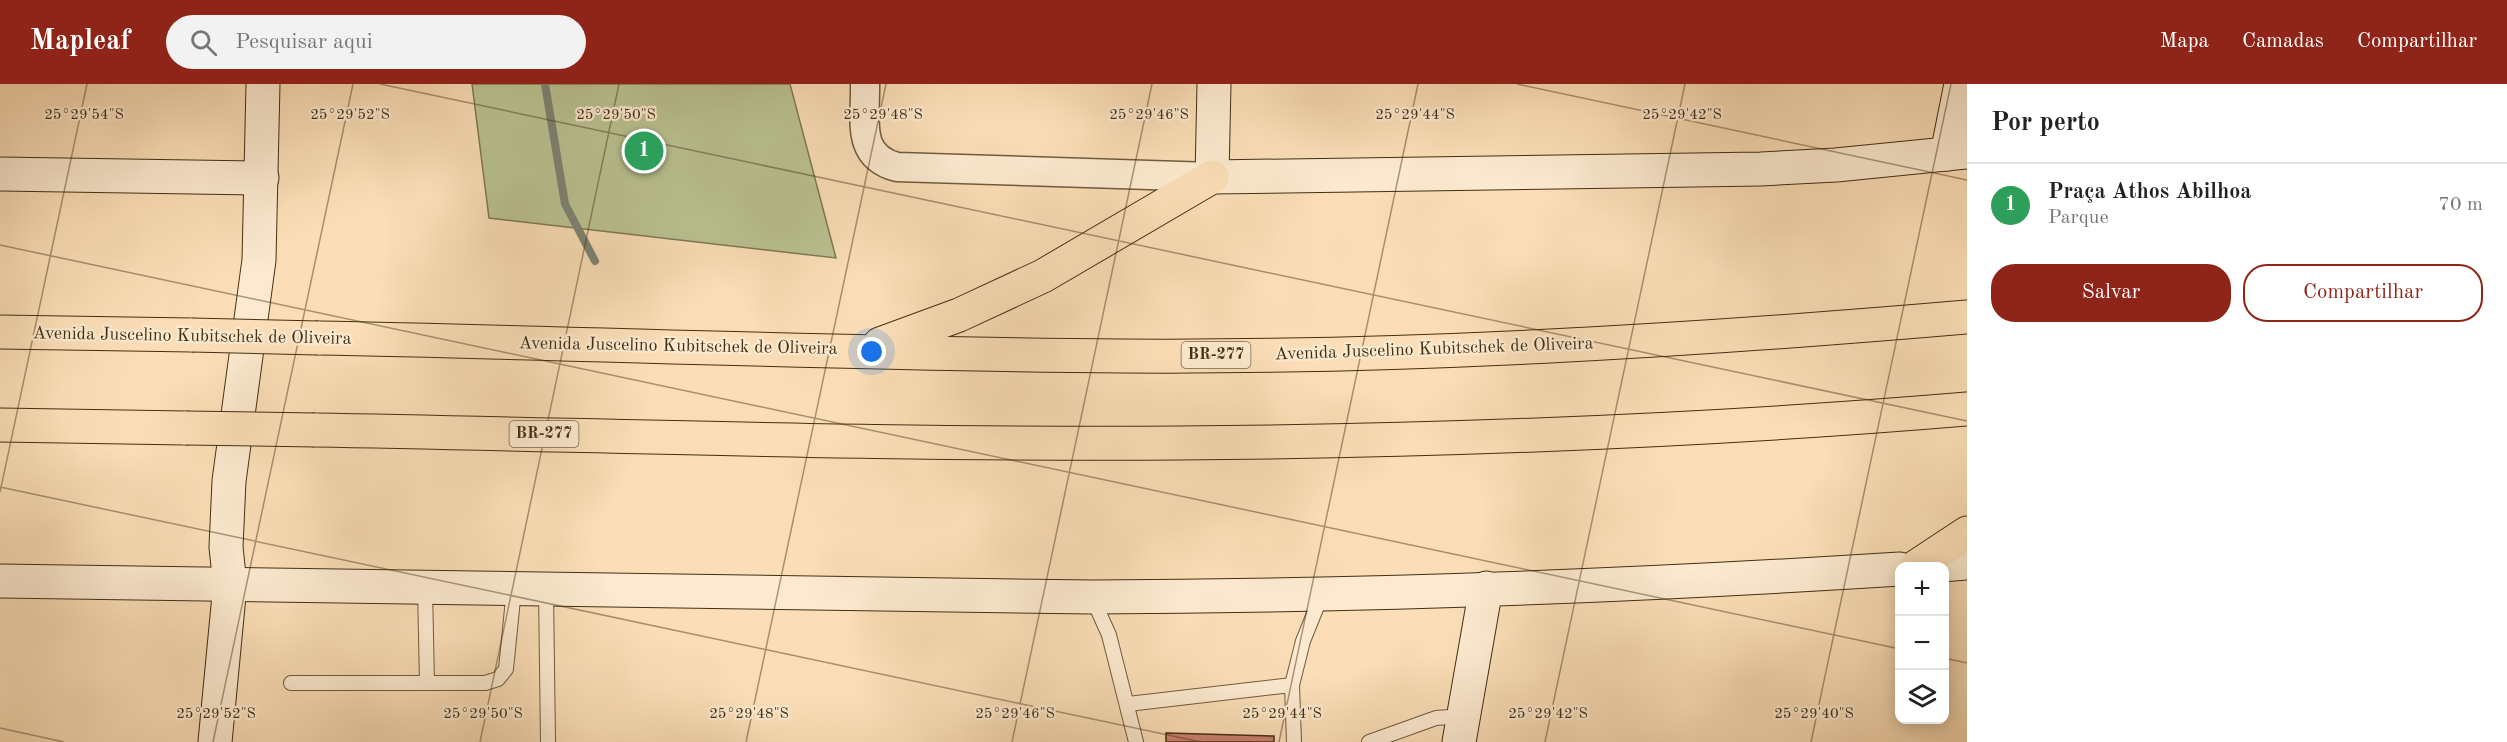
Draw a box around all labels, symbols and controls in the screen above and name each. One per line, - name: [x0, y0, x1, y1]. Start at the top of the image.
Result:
- search box: [166, 15, 586, 69]
- icon: search: [187, 26, 220, 59]
- text: Mapleaf: [30, 28, 130, 56]
- text: Pesquisar aqui: [235, 31, 373, 53]
- text: Mapa: [2160, 31, 2209, 52]
- text: Camadas: [2242, 31, 2324, 52]
- text: Compartilhar: [2357, 31, 2477, 52]
- text: 25°29'54"S: [44, 108, 124, 123]
- text: 25°29'52"S: [310, 108, 390, 123]
- text: 25°29'50"S: [576, 108, 656, 123]
- text: 25°29'48"S: [843, 108, 923, 123]
- text: 25°29'46"S: [1109, 108, 1189, 123]
- text: 25°29'44"S: [1375, 108, 1455, 123]
- text: 25°29'42"S: [1642, 108, 1722, 123]
- text: Por perto: [1991, 110, 2100, 136]
- pin: 1: [624, 128, 664, 174]
- text: Praça Athos Abilhoa: [2048, 181, 2252, 203]
- text: 1: [2005, 195, 2016, 215]
- text: 70 m: [2438, 195, 2483, 215]
- text: Parque: [2048, 208, 2109, 228]
- button: Salvar: [1991, 264, 2231, 322]
- button: Compartilhar: [2243, 264, 2483, 322]
- street label: Avenida Juscelino Kubitschek de Oliveira: [32, 324, 352, 348]
- street label: Avenida Juscelino Kubitschek de Oliveira: [518, 334, 838, 358]
- street label: Avenida Juscelino Kubitschek de Oliveira: [1274, 334, 1594, 364]
- your location: [857, 337, 886, 366]
- road number: BR-277: [1182, 342, 1250, 368]
- road number: BR-277: [510, 421, 578, 447]
- map controls: [1895, 562, 1949, 724]
- button: +: [1895, 562, 1949, 616]
- button: −: [1895, 616, 1949, 670]
- button: layers: [1895, 670, 1949, 724]
- text: 25°29'52"S: [176, 707, 256, 722]
- text: 25°29'50"S: [443, 707, 523, 722]
- text: 25°29'48"S: [709, 707, 789, 722]
- text: 25°29'46"S: [975, 707, 1055, 722]
- text: 25°29'44"S: [1242, 707, 1322, 722]
- text: 25°29'42"S: [1508, 707, 1588, 722]
- text: 25°29'40"S: [1774, 707, 1854, 722]

